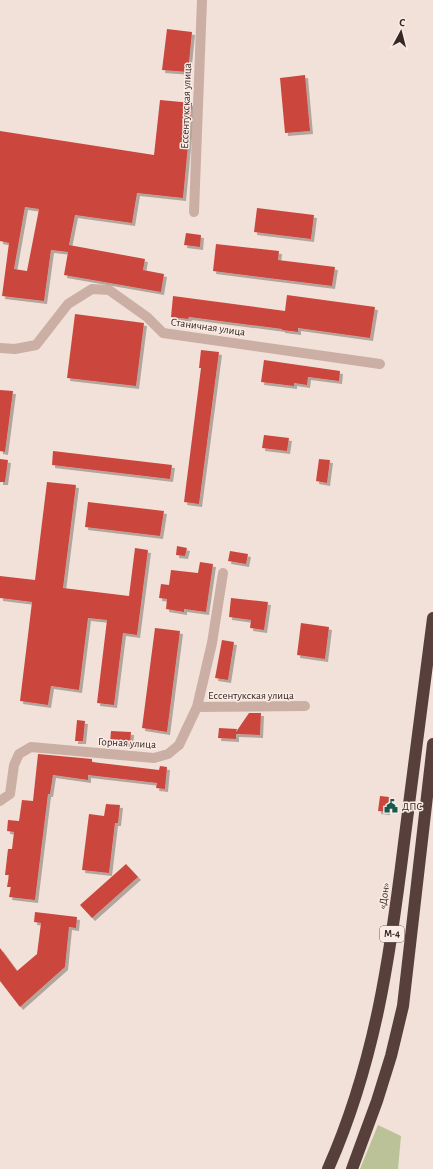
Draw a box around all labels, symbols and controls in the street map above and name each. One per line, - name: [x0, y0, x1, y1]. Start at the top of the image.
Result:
- north arrow: [381, 12, 421, 52]
- text: С: [398, 17, 406, 28]
- street label: Ессентукская улица: [179, 63, 193, 149]
- street label: Станичная улица: [170, 316, 246, 338]
- street label: Ессентукская улица: [208, 690, 294, 701]
- street label: Горная улица: [98, 736, 156, 750]
- public building icon: ДПС: [383, 798, 399, 814]
- place label: ДПС: [402, 801, 422, 812]
- street label: «Дон»: [377, 882, 391, 910]
- road number: М-4: [380, 926, 404, 942]

